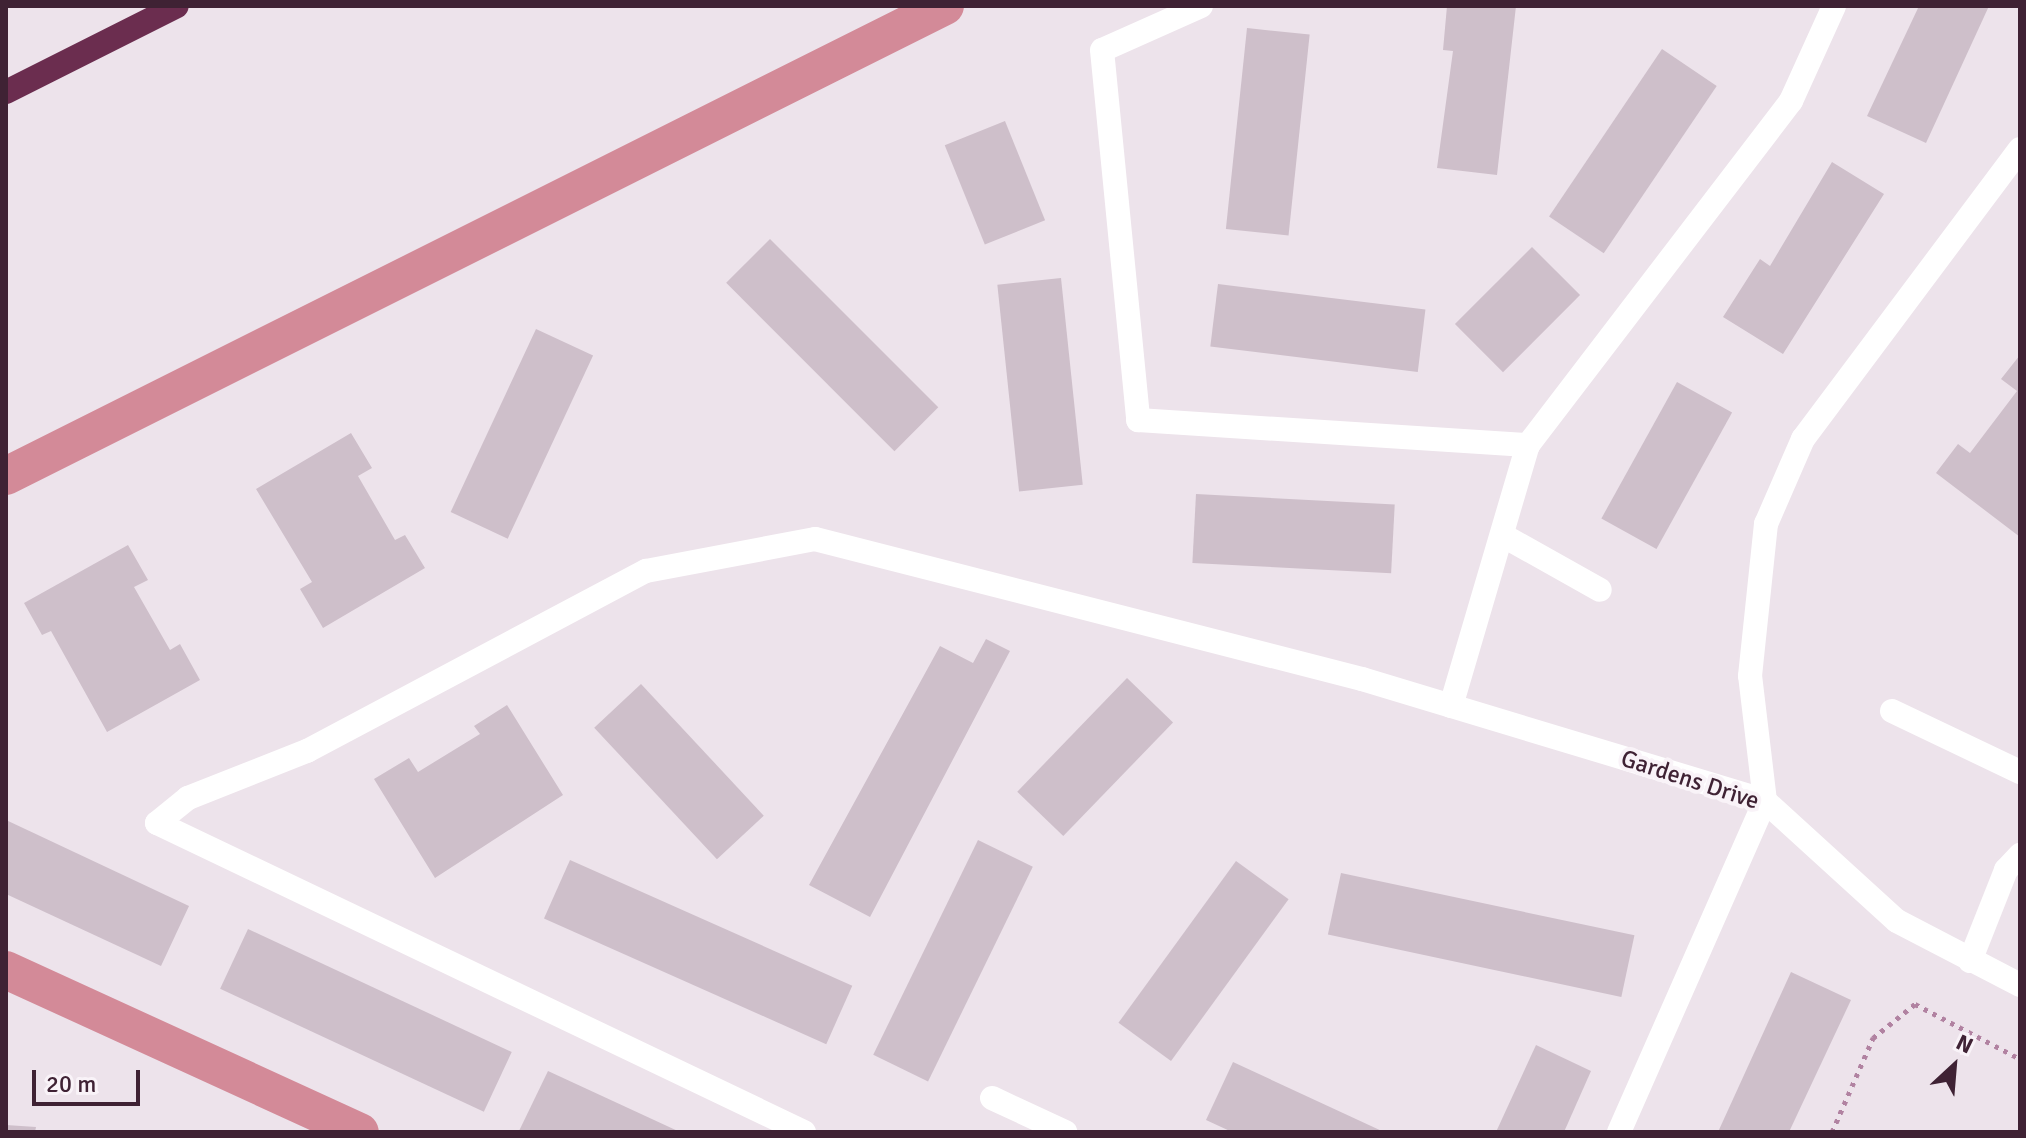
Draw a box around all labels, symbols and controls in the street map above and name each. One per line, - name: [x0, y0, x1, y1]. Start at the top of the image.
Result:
- street label: Gardens Drive: [1617, 744, 1763, 816]
- north arrow: [1914, 1026, 1994, 1106]
- text: N: [1952, 1028, 1978, 1059]
- scale bar: [36, 1054, 144, 1104]
- text: 20 m: [46, 1069, 96, 1099]

